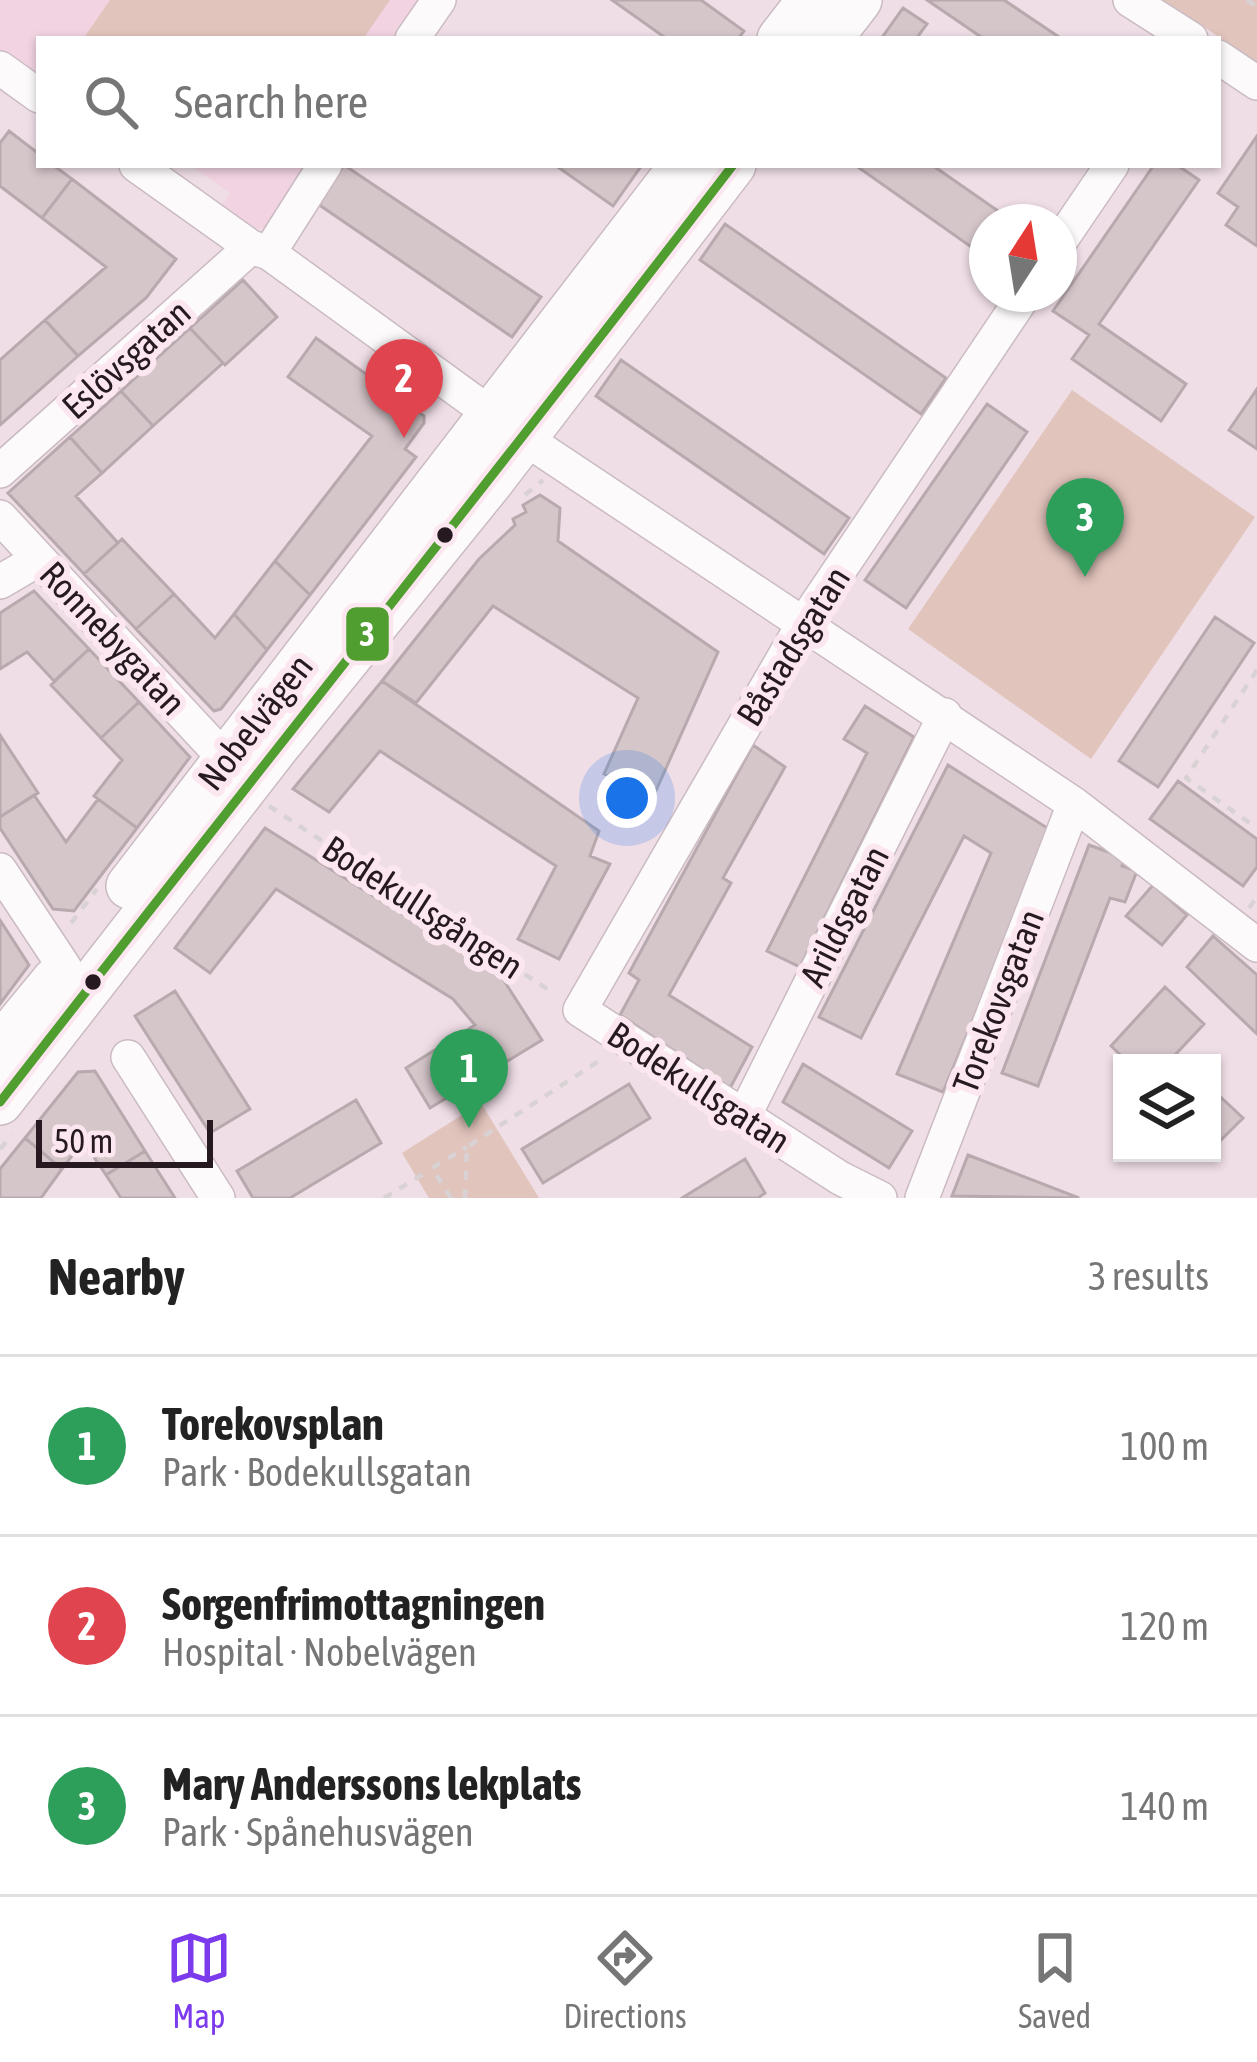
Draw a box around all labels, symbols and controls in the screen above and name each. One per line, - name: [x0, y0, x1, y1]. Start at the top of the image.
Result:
- search box: [36, 36, 1221, 168]
- icon: search: [78, 69, 144, 135]
- text: Search here: [174, 76, 368, 128]
- north arrow: [969, 204, 1077, 312]
- street label: Eslövsgatan: [53, 291, 199, 427]
- pin: 2: [365, 339, 443, 438]
- pin: 3: [1046, 478, 1124, 577]
- unlabelled marker: [434, 524, 456, 546]
- street label: Ronnebygatan: [32, 553, 194, 723]
- street label: Båstadsgatan: [728, 559, 858, 733]
- line badge: 3: [344, 605, 391, 663]
- text: 3: [359, 615, 375, 653]
- street label: Nobelvägen: [189, 646, 321, 798]
- your location: [597, 768, 657, 828]
- street label: Bodekullsgången: [315, 827, 531, 987]
- street label: Arildsgatan: [791, 839, 897, 993]
- street label: Torekovsgatan: [944, 903, 1052, 1099]
- unlabelled marker: [82, 971, 104, 993]
- street label: Bodekullsgatan: [600, 1013, 798, 1161]
- pin: 1: [430, 1029, 508, 1128]
- map controls: [1113, 1054, 1221, 1162]
- button: layers: [1113, 1054, 1221, 1162]
- scale bar: [36, 1114, 213, 1167]
- text: 50 m: [54, 1122, 113, 1160]
- text: Nearby: [48, 1247, 185, 1306]
- text: 3 results: [1088, 1254, 1209, 1298]
- text: Torekovsplan: [162, 1398, 384, 1450]
- text: 1: [78, 1424, 96, 1468]
- text: 100 m: [1121, 1424, 1209, 1468]
- text: Park · Bodekullsgatan: [162, 1450, 472, 1494]
- text: Sorgenfrimottagningen: [162, 1578, 545, 1630]
- text: 2: [78, 1604, 96, 1648]
- text: 120 m: [1121, 1604, 1209, 1648]
- text: Hospital · Nobelvägen: [162, 1630, 477, 1674]
- text: Mary Anderssons lekplats: [162, 1758, 582, 1810]
- text: 3: [78, 1784, 96, 1828]
- text: 140 m: [1121, 1784, 1209, 1828]
- text: Park · Spånehusvägen: [162, 1810, 474, 1854]
- tab: Map: [166, 1925, 232, 2035]
- tab: Directions: [563, 1925, 687, 2035]
- tab: Saved: [1018, 1925, 1091, 2035]

